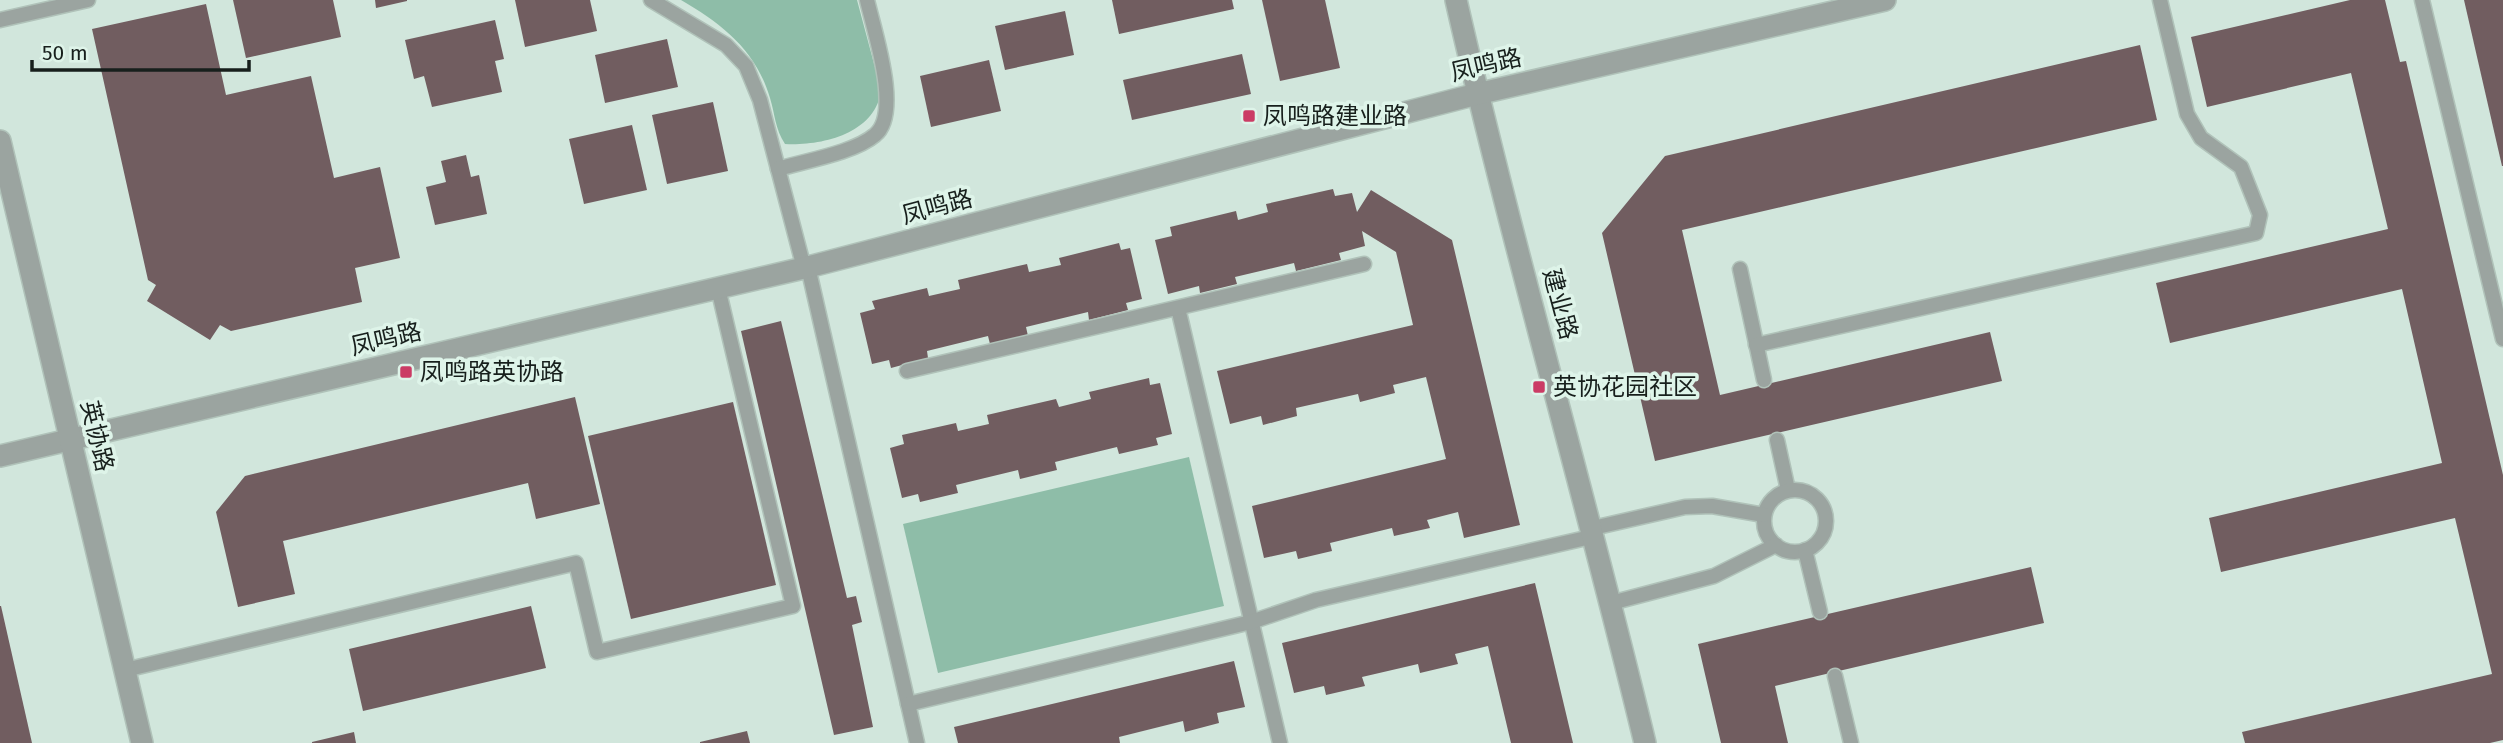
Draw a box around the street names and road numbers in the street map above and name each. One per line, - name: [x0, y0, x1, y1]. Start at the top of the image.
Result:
- street label: 凤鸣路: [1448, 43, 1524, 87]
- street label: 凤鸣路: [899, 184, 975, 230]
- street label: 建业路: [1537, 266, 1583, 342]
- street label: 凤鸣路: [348, 317, 424, 361]
- street label: 英协路: [75, 398, 119, 474]

